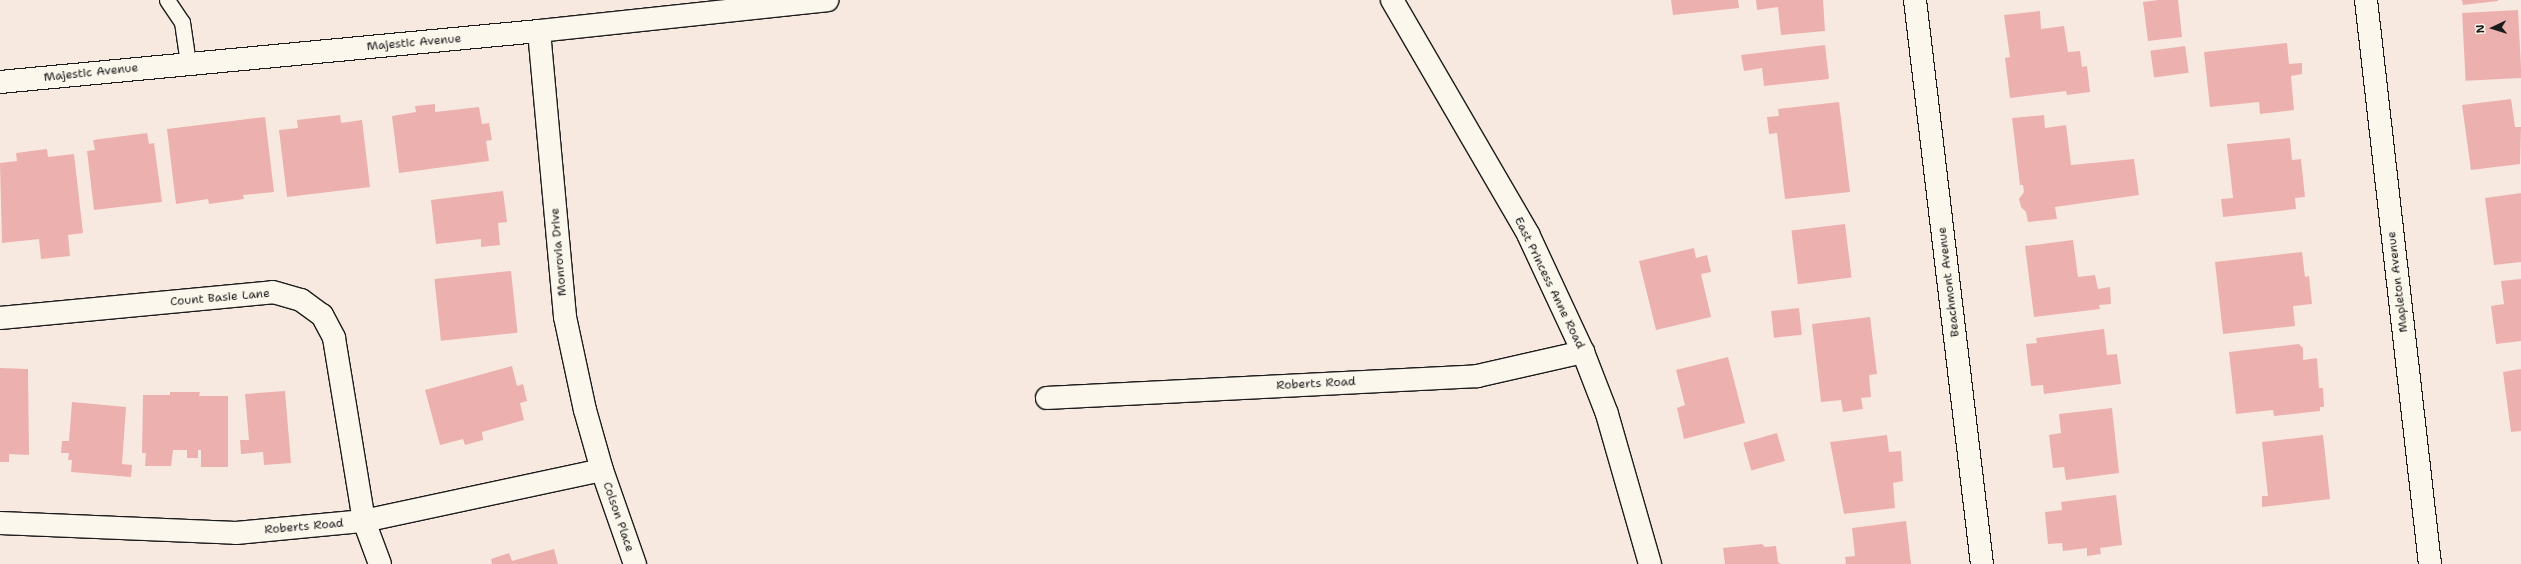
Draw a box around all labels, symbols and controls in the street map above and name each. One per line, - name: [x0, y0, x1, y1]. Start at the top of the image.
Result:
- north arrow: [2473, 8, 2513, 48]
- text: N: [2473, 24, 2488, 34]
- street label: Majestic Avenue: [366, 32, 462, 54]
- street label: Majestic Avenue: [43, 61, 139, 85]
- street label: Monrovia Drive: [548, 207, 570, 297]
- street label: East Princess Anne Road: [1511, 215, 1587, 351]
- street label: Beachmont Avenue: [1935, 226, 1963, 338]
- street label: Mapleton Avenue: [2385, 231, 2411, 333]
- street label: Count Basie Lane: [170, 286, 270, 310]
- street label: Roberts Road: [1276, 375, 1356, 393]
- street label: Colson Place: [599, 480, 637, 554]
- street label: Roberts Road: [264, 516, 344, 538]

